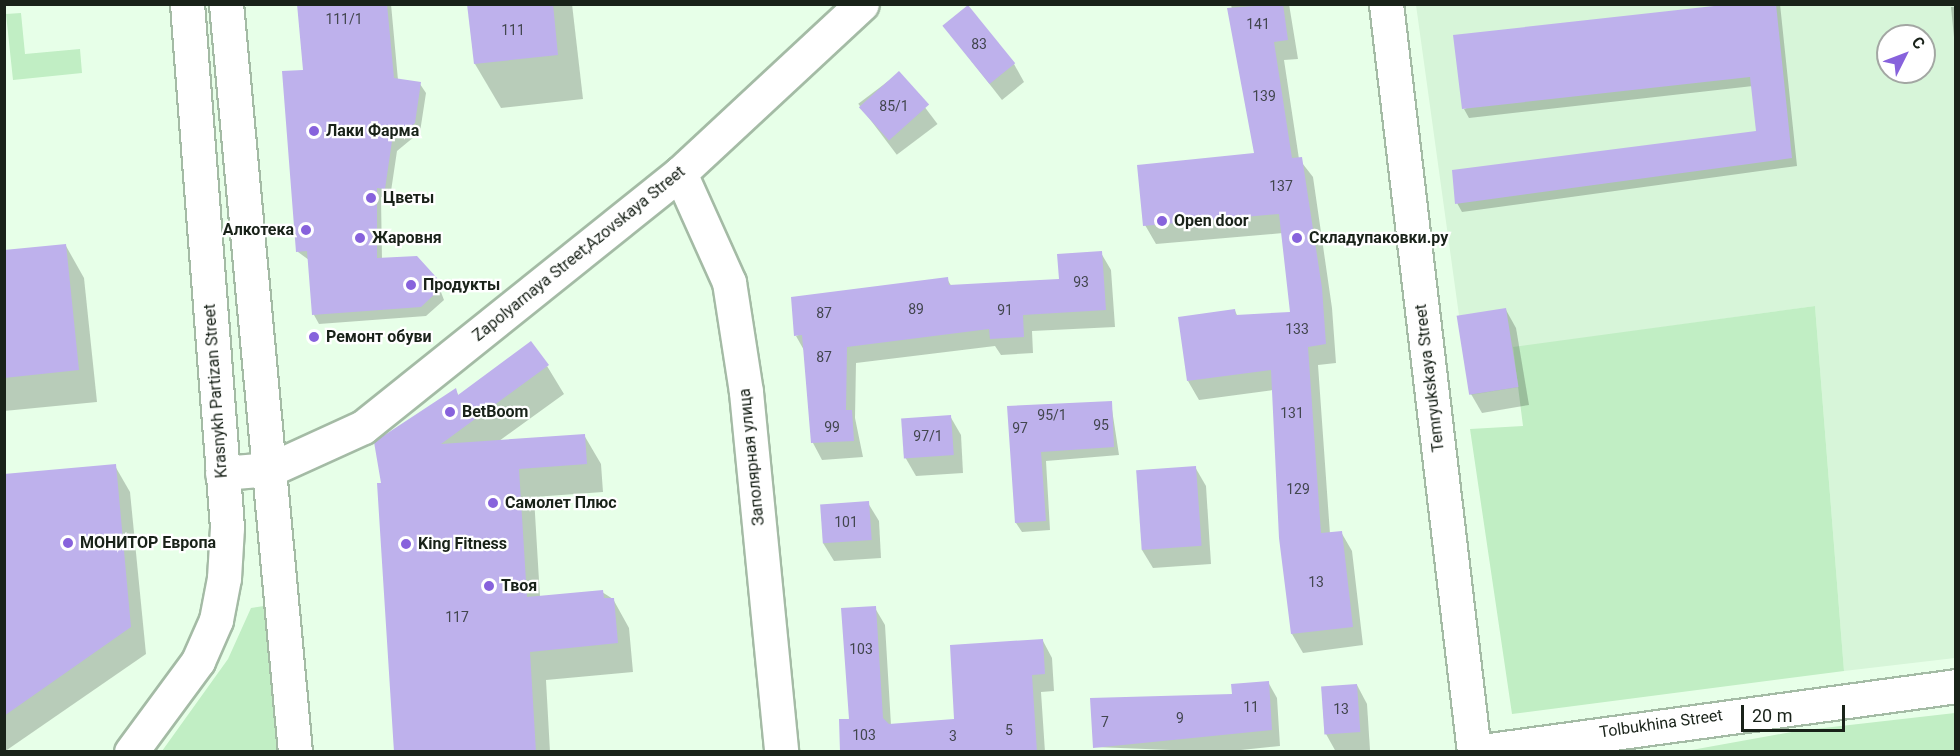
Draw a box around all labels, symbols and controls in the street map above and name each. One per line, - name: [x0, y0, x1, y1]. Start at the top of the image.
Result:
- house number: 111/1: [325, 11, 363, 27]
- house number: 141: [1246, 16, 1270, 32]
- house number: 111: [501, 22, 525, 38]
- north arrow: [1876, 24, 1936, 84]
- text: С: [1908, 33, 1929, 53]
- house number: 83: [971, 36, 987, 52]
- house number: 139: [1252, 88, 1276, 104]
- house number: 85/1: [879, 98, 909, 114]
- place label: Лаки Фарма: [326, 121, 419, 141]
- marker: Лаки Фарма: [307, 124, 321, 138]
- street label: Zapolyarnaya Street;Azovskaya Street: [469, 162, 689, 346]
- house number: 137: [1269, 178, 1293, 194]
- place label: Цветы: [383, 188, 434, 208]
- marker: Цветы: [364, 191, 378, 205]
- place label: Open door: [1174, 211, 1249, 231]
- marker: Open door: [1155, 214, 1169, 228]
- place label: Алкотека: [223, 220, 294, 240]
- marker: Алкотека: [299, 223, 313, 237]
- place label: Жаровня: [372, 228, 442, 248]
- place label: Складупаковки.ру: [1309, 228, 1448, 248]
- marker: Жаровня: [353, 231, 367, 245]
- marker: Складупаковки.ру: [1290, 231, 1304, 245]
- house number: 93: [1073, 274, 1089, 290]
- place label: Продукты: [423, 275, 500, 295]
- marker: Продукты: [404, 278, 418, 292]
- house number: 89: [908, 301, 924, 317]
- house number: 91: [997, 302, 1013, 318]
- street label: Krasnykh Partizan Street: [200, 303, 232, 479]
- street label: Temryukskaya Street: [1411, 303, 1449, 453]
- house number: 87: [816, 305, 832, 321]
- house number: 133: [1285, 321, 1309, 337]
- place label: Ремонт обуви: [326, 327, 432, 347]
- marker: Ремонт обуви: [307, 330, 321, 344]
- house number: 87: [816, 349, 832, 365]
- street label: Заполярная улица: [735, 387, 769, 527]
- place label: BetBoom: [462, 402, 528, 422]
- marker: BetBoom: [443, 405, 457, 419]
- house number: 131: [1280, 405, 1304, 421]
- house number: 95/1: [1037, 407, 1067, 423]
- house number: 95: [1093, 417, 1109, 433]
- house number: 99: [824, 419, 840, 435]
- house number: 97: [1012, 420, 1028, 436]
- house number: 97/1: [913, 428, 943, 444]
- house number: 129: [1286, 481, 1310, 497]
- place label: Самолет Плюс: [505, 493, 617, 513]
- marker: Самолет Плюс: [486, 496, 500, 510]
- house number: 101: [834, 514, 858, 530]
- place label: МОНИТОР Европа: [80, 533, 216, 553]
- place label: King Fitness: [418, 534, 507, 554]
- marker: МОНИТОР Европа: [61, 536, 75, 550]
- marker: King Fitness: [399, 537, 413, 551]
- house number: 13: [1308, 574, 1324, 590]
- place label: Твоя: [501, 576, 537, 596]
- marker: Твоя: [482, 579, 496, 593]
- house number: 117: [445, 609, 469, 625]
- house number: 103: [849, 641, 873, 657]
- scale bar: [1744, 693, 1848, 731]
- house number: 11: [1243, 699, 1259, 715]
- house number: 13: [1333, 701, 1349, 717]
- text: 20 m: [1752, 705, 1792, 726]
- street label: Tolbukhina Street: [1598, 706, 1724, 742]
- house number: 9: [1176, 710, 1184, 726]
- house number: 7: [1101, 714, 1109, 730]
- house number: 5: [1005, 722, 1013, 738]
- house number: 103: [852, 727, 876, 743]
- house number: 3: [949, 728, 957, 744]

